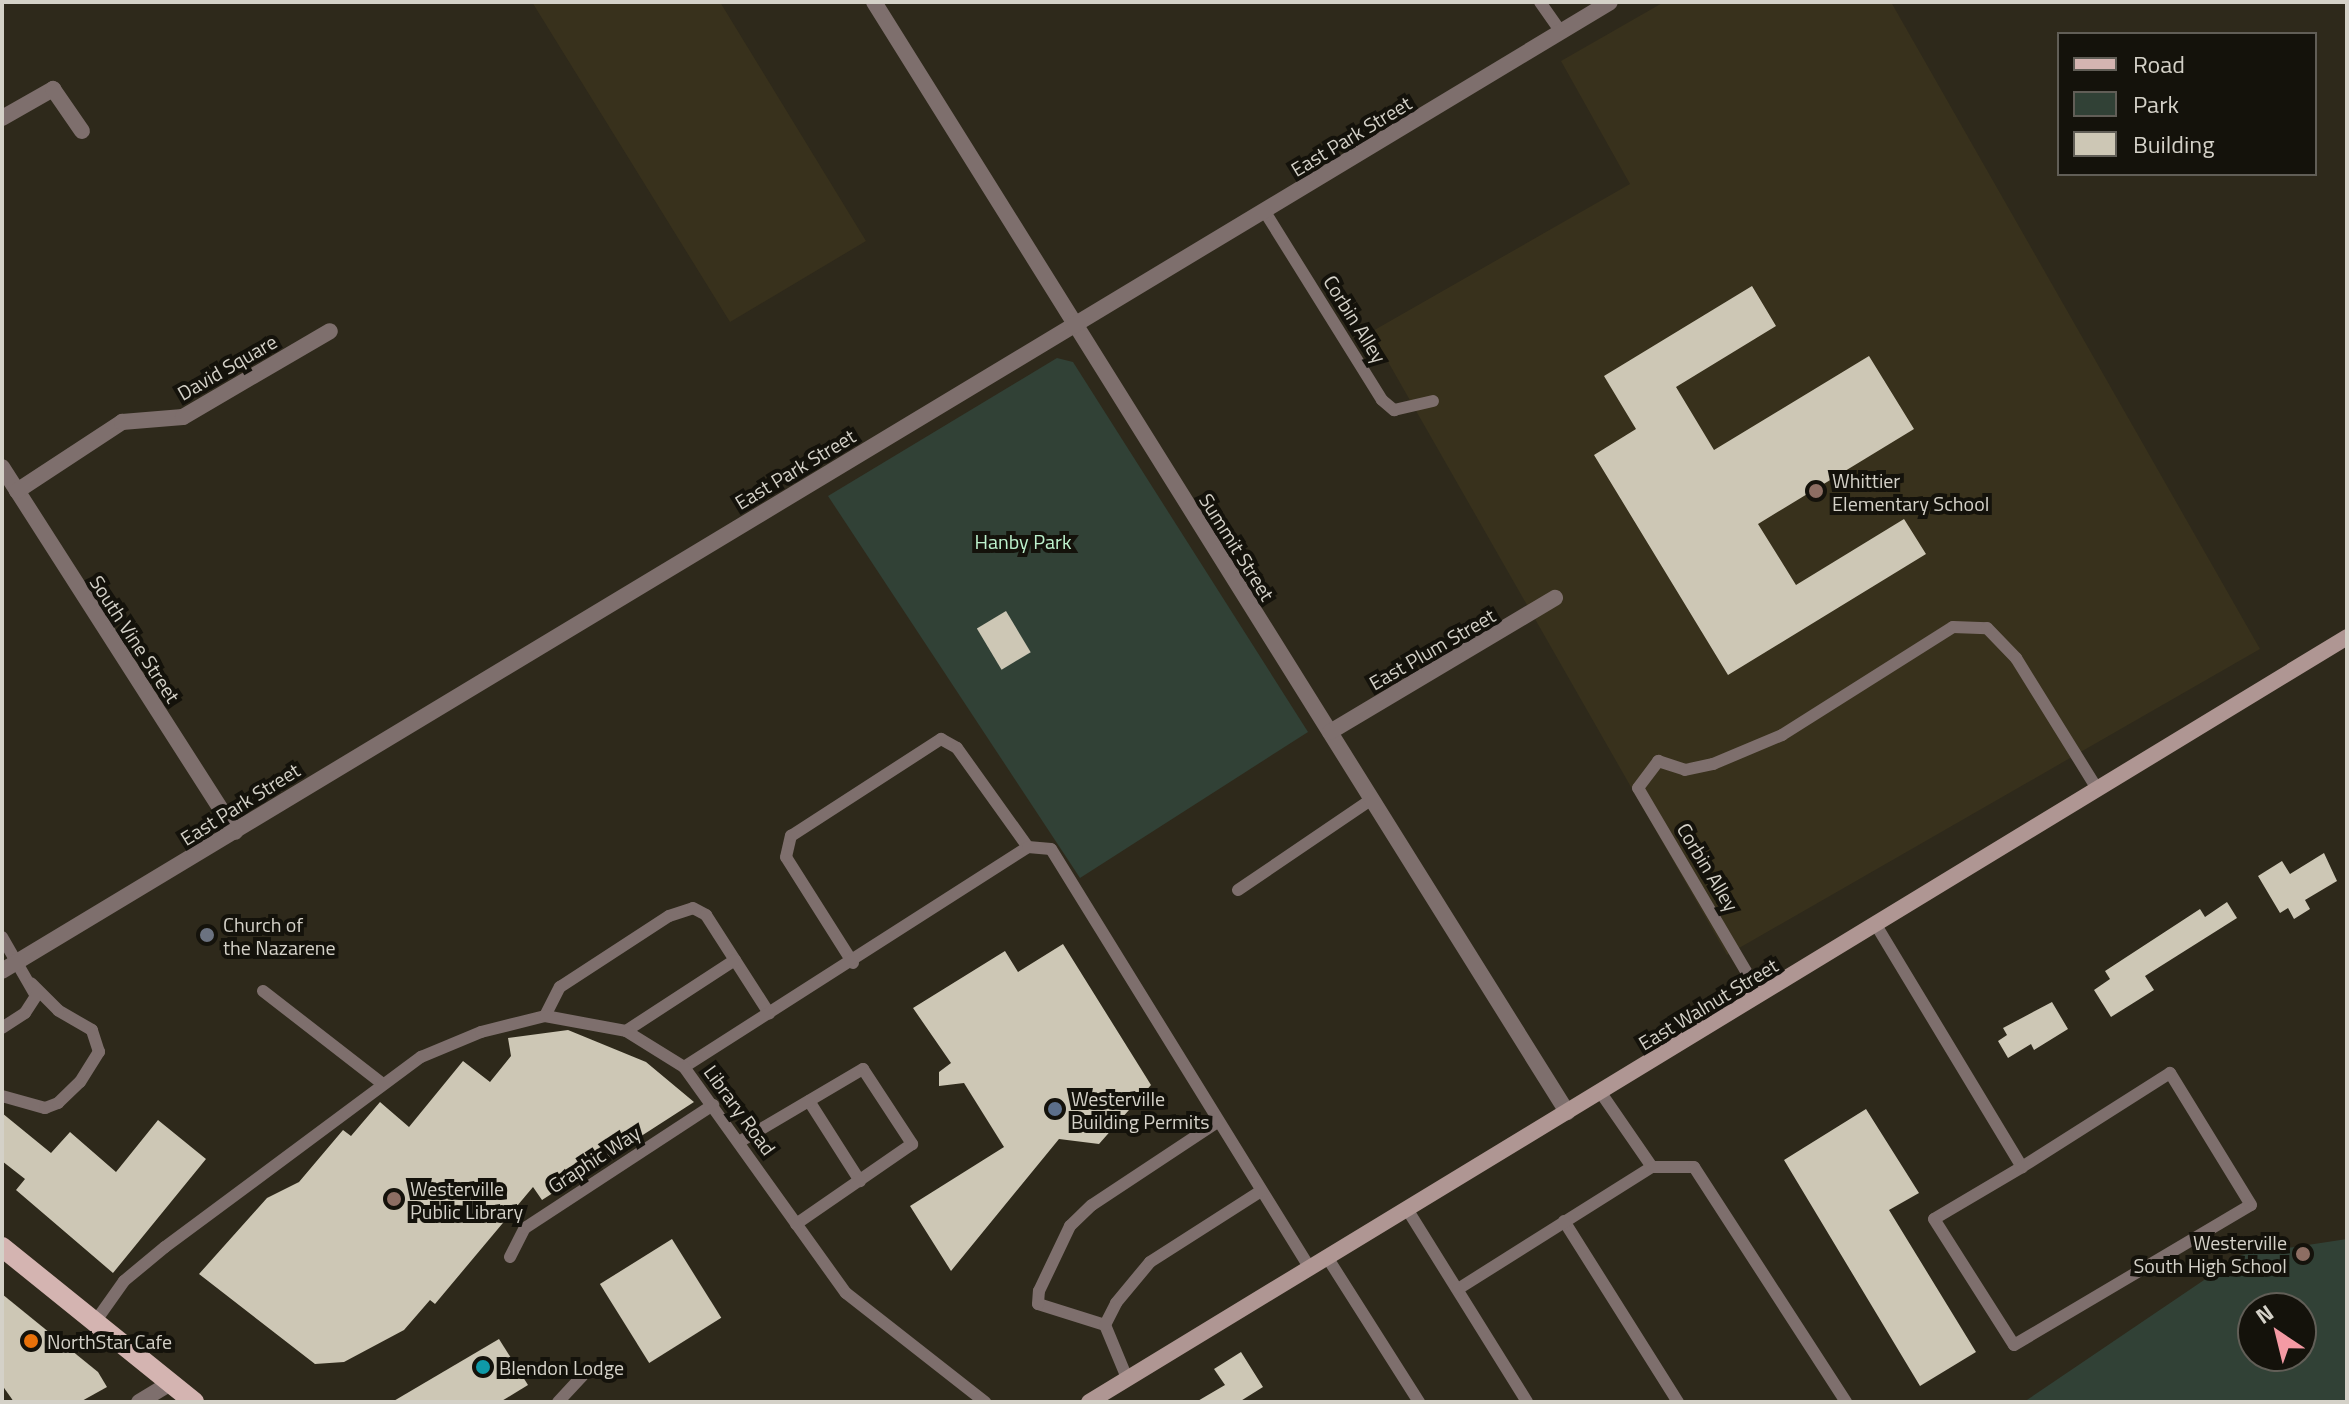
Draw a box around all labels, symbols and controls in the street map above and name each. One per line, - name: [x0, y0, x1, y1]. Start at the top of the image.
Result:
- legend: [2057, 32, 2317, 176]
- text: Road: [2133, 46, 2185, 82]
- text: Park: [2133, 86, 2179, 122]
- street label: East Park Street: [1287, 91, 1415, 181]
- text: Building: [2133, 126, 2215, 162]
- street label: Corbin Alley: [1319, 271, 1391, 367]
- street label: David Square: [173, 329, 281, 405]
- street label: East Park Street: [731, 424, 859, 514]
- place label: Whittier Elementary School: [1832, 468, 1989, 515]
- marker: Whittier Elementary School: [1807, 482, 1825, 500]
- street label: Summit Street: [1194, 489, 1280, 605]
- park label: Hanby Park: [975, 529, 1071, 553]
- street label: South Vine Street: [85, 571, 185, 707]
- street label: East Plum Street: [1365, 603, 1499, 695]
- street label: East Park Street: [176, 758, 304, 850]
- street label: Corbin Alley: [1672, 818, 1744, 916]
- place label: Church of the Nazarene: [223, 912, 336, 959]
- marker: Church of the Nazarene: [198, 926, 216, 944]
- street label: East Walnut Street: [1634, 953, 1782, 1055]
- street label: Library Road: [699, 1060, 781, 1160]
- place label: Westerville Building Permits: [1071, 1086, 1210, 1133]
- marker: Westerville Building Permits: [1046, 1100, 1064, 1118]
- street label: Graphic Way: [543, 1120, 645, 1198]
- place label: Westerville Public Library: [410, 1176, 523, 1223]
- marker: Westerville Public Library: [385, 1190, 403, 1208]
- place label: Westerville South High School: [2133, 1230, 2287, 1277]
- marker: Westerville South High School: [2294, 1245, 2312, 1263]
- north arrow: [2237, 1292, 2317, 1372]
- text: N: [2248, 1296, 2280, 1332]
- place label: NorthStar Cafe: [47, 1329, 172, 1353]
- marker: NorthStar Cafe: [22, 1332, 40, 1350]
- place label: Blendon Lodge: [499, 1355, 624, 1379]
- marker: Blendon Lodge: [474, 1358, 492, 1376]

